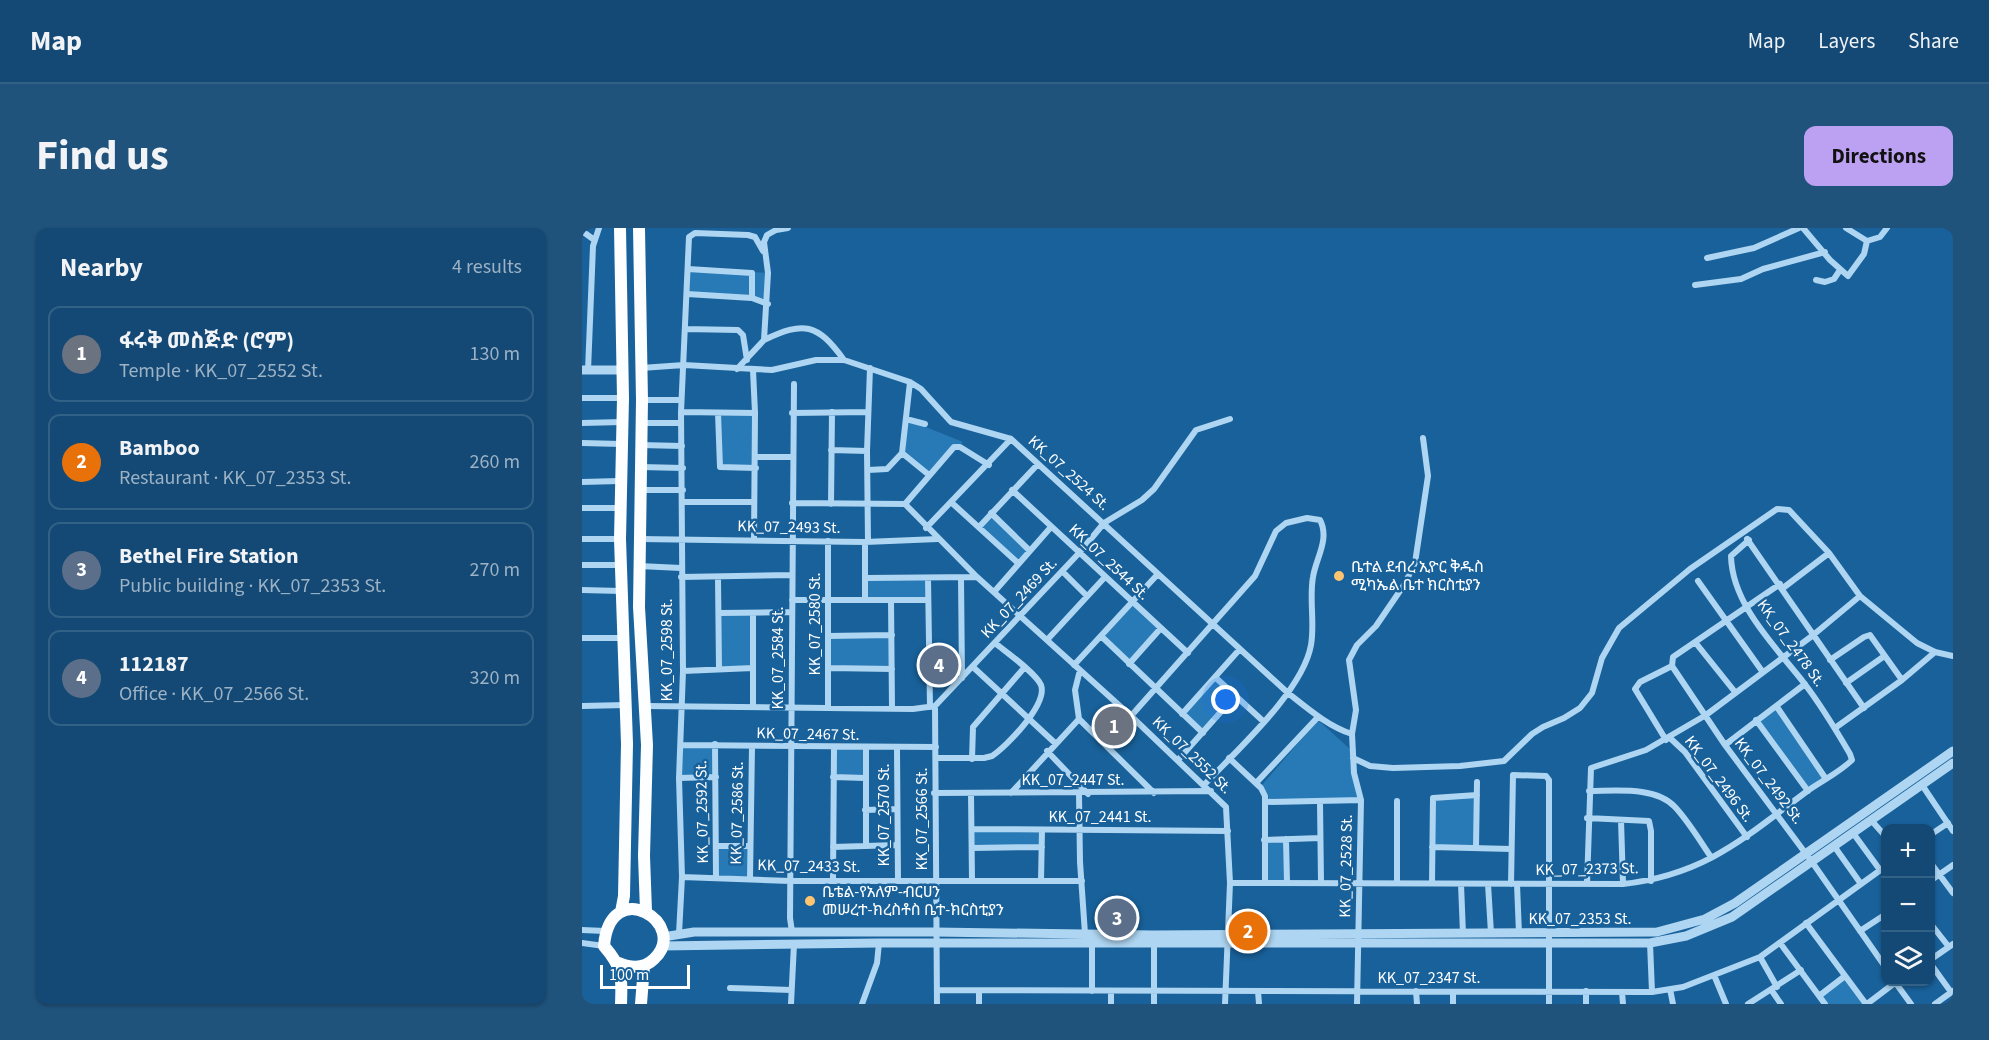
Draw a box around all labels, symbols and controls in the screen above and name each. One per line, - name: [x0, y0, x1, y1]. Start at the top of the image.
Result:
- text: Map: [30, 21, 82, 61]
- text: Map: [1748, 26, 1785, 56]
- text: Layers: [1818, 26, 1875, 56]
- text: Share: [1908, 26, 1959, 56]
- text: Find us: [36, 126, 169, 186]
- button: Directions: [1804, 126, 1953, 186]
- text: Nearby: [60, 249, 143, 286]
- text: 4 results: [452, 253, 522, 281]
- text: ፋሩቅ መስጅድ (ሮም): [119, 325, 294, 357]
- text: 1: [76, 340, 87, 368]
- text: 130 m: [470, 340, 520, 368]
- text: Temple · KK_07_2552 St.: [119, 357, 323, 385]
- street label: KK_07_2524 St.: [1023, 430, 1115, 516]
- text: Bamboo: [119, 432, 200, 464]
- text: 2: [76, 448, 87, 476]
- text: 260 m: [470, 448, 520, 476]
- text: Restaurant · KK_07_2353 St.: [119, 464, 351, 492]
- street label: KK_07_2493 St.: [737, 515, 841, 539]
- street label: KK_07_2544 St.: [1064, 519, 1154, 605]
- text: Bethel Fire Station: [119, 540, 299, 572]
- street label: KK_07_2469 St.: [976, 553, 1062, 643]
- text: 3: [76, 556, 87, 584]
- text: 270 m: [470, 556, 520, 584]
- place label: ቤተል ደብረ ኢዮር ቅዱስ ሚካኤል ቤተ ክርስቲያን: [1351, 556, 1484, 596]
- marker: ቤተል ደብረ ኢዮር ቅዱስ ሚካኤል ቤተ ክርስቲያን: [1332, 569, 1346, 583]
- text: Public building · KK_07_2353 St.: [119, 572, 386, 600]
- street label: KK_07_2580 St.: [804, 572, 826, 676]
- street label: KK_07_2478 St.: [1752, 595, 1830, 691]
- street label: KK_07_2598 St.: [656, 598, 678, 702]
- street label: KK_07_2584 St.: [767, 606, 789, 710]
- pin: 4: [920, 642, 958, 688]
- text: 112187: [119, 648, 189, 680]
- text: 4: [76, 664, 87, 692]
- text: 320 m: [470, 664, 520, 692]
- text: Office · KK_07_2566 St.: [119, 680, 309, 708]
- your location: [1211, 685, 1240, 714]
- pin: 1: [1094, 704, 1134, 748]
- street label: KK_07_2552 St.: [1147, 711, 1237, 799]
- street label: KK_07_2467 St.: [756, 722, 860, 746]
- street label: KK_07_2496 St.: [1679, 731, 1759, 827]
- street label: KK_07_2492 St.: [1729, 733, 1809, 829]
- street label: KK_07_2592 St.: [690, 760, 714, 864]
- street label: KK_07_2586 St.: [725, 761, 749, 865]
- street label: KK_07_2570 St.: [873, 763, 895, 867]
- street label: KK_07_2566 St.: [911, 767, 933, 871]
- street label: KK_07_2447 St.: [1021, 769, 1125, 791]
- street label: KK_07_2441 St.: [1048, 806, 1152, 828]
- street label: KK_07_2528 St.: [1334, 814, 1358, 918]
- map controls: [1881, 824, 1935, 986]
- button: +: [1881, 824, 1935, 878]
- street label: KK_07_2433 St.: [757, 854, 861, 878]
- street label: KK_07_2373 St.: [1535, 857, 1639, 881]
- button: −: [1881, 878, 1935, 932]
- place label: ቤቴል-የአለም-ብርሀን መሠረተ-ክረስቶስ ቤተ-ክርስቲያን: [822, 881, 1004, 921]
- marker: ቤቴል-የአለም-ብርሀን መሠረተ-ክረስቶስ ቤተ-ክርስቲያን: [803, 894, 817, 908]
- pin: 3: [1098, 896, 1136, 940]
- pin: 2: [1228, 908, 1268, 954]
- street label: KK_07_2353 St.: [1528, 908, 1632, 930]
- button: layers: [1881, 932, 1935, 986]
- scale bar: [600, 962, 690, 990]
- text: 100 m: [609, 964, 649, 986]
- street label: KK_07_2347 St.: [1377, 967, 1481, 989]

